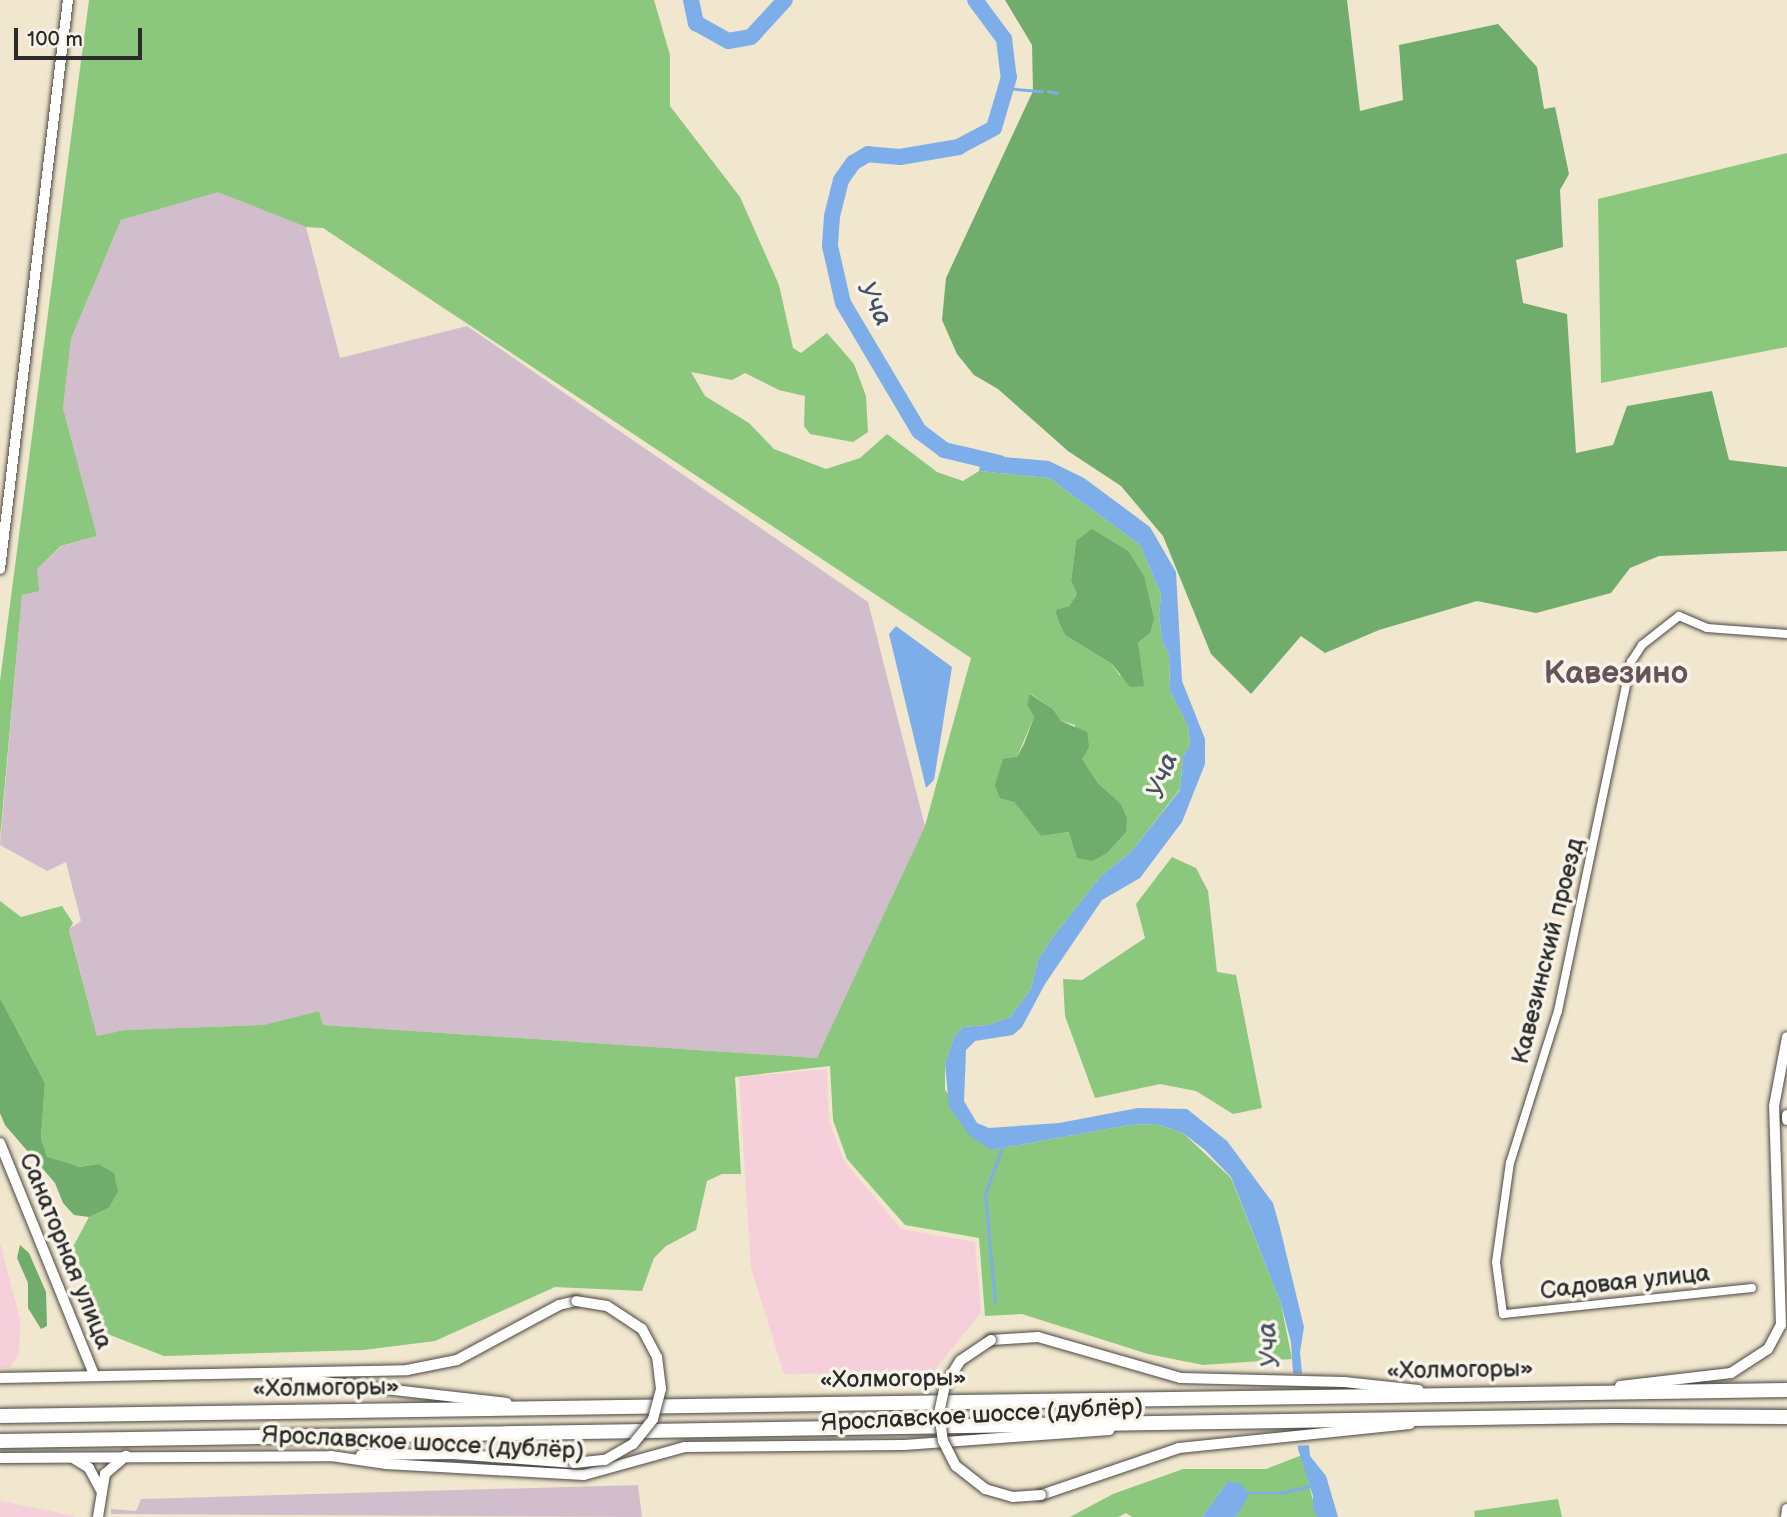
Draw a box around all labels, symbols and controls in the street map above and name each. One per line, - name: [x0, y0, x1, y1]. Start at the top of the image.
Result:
- scale bar: [18, 14, 145, 58]
- text: 100 m: [27, 27, 83, 52]
- water label: Уча: [850, 277, 898, 331]
- district label: Кавезино: [1544, 655, 1688, 693]
- water label: Уча: [1141, 749, 1185, 803]
- street label: Кавезинский проезд: [1506, 835, 1590, 1067]
- street label: Санаторная улица: [14, 1149, 118, 1353]
- street label: Садовая улица: [1539, 1259, 1711, 1305]
- water label: Уча: [1252, 1320, 1288, 1370]
- street label: «Холмогоры»: [1386, 1354, 1534, 1386]
- street label: «Холмогоры»: [819, 1363, 967, 1395]
- street label: «Холмогоры»: [252, 1372, 400, 1404]
- street label: Ярославское шоссе (дублёр): [820, 1392, 1144, 1438]
- street label: Ярославское шоссе (дублёр): [261, 1420, 585, 1466]

